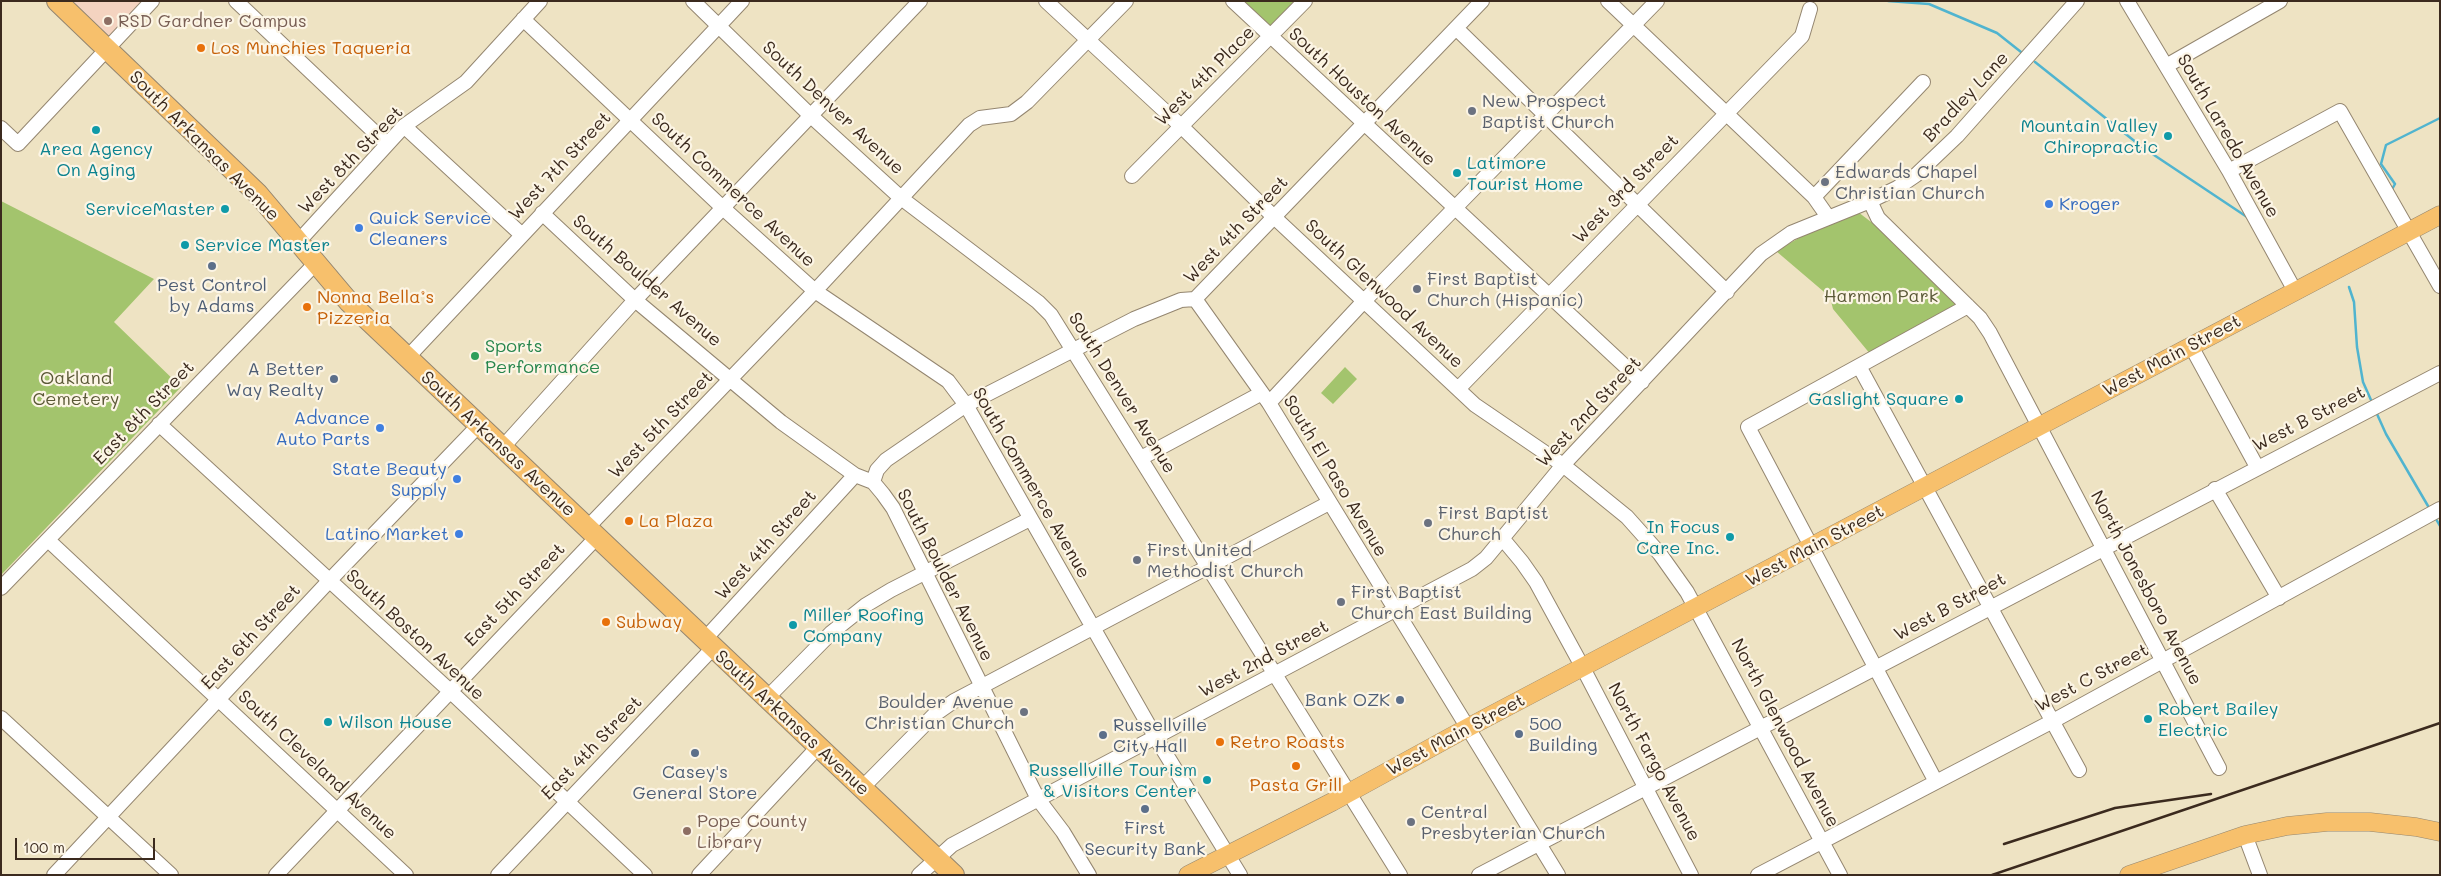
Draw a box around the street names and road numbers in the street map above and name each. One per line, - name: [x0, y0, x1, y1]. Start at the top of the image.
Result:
- street label: West 4th Place: [1151, 22, 1259, 130]
- street label: South Houston Avenue: [1284, 23, 1440, 171]
- street label: South Denver Avenue: [758, 37, 908, 179]
- street label: Bradley Lane: [1919, 47, 2013, 147]
- street label: South Laredo Avenue: [2172, 50, 2284, 222]
- street label: South Arkansas Avenue: [124, 66, 284, 226]
- street label: West 8th Street: [294, 102, 408, 218]
- street label: West 7th Street: [504, 107, 616, 225]
- street label: South Commerce Avenue: [646, 108, 820, 272]
- street label: West 3rd Street: [1568, 130, 1684, 248]
- street label: West 4th Street: [1179, 172, 1293, 288]
- street label: South Boulder Avenue: [568, 210, 726, 352]
- street label: South Glenwood Avenue: [1300, 215, 1468, 373]
- street label: South Denver Avenue: [1064, 309, 1180, 477]
- street label: West Main Street: [2099, 310, 2245, 402]
- street label: West 2nd Street: [1532, 352, 1646, 472]
- street label: East 8th Street: [89, 357, 199, 469]
- street label: South Arkansas Avenue: [416, 367, 580, 521]
- street label: West 5th Street: [604, 367, 718, 483]
- street label: West B Street: [2249, 381, 2369, 457]
- street label: South Commerce Avenue: [967, 384, 1095, 582]
- street label: South El Paso Avenue: [1278, 391, 1392, 561]
- street label: West 4th Street: [711, 485, 821, 605]
- street label: South Boulder Avenue: [892, 485, 998, 665]
- street label: North Jonesboro Avenue: [2085, 487, 2207, 689]
- street label: West Main Street: [1742, 500, 1888, 592]
- street label: East 5th Street: [460, 539, 570, 651]
- street label: South Boston Avenue: [341, 565, 489, 705]
- street label: West B Street: [1890, 568, 2010, 646]
- street label: East 6th Street: [197, 580, 305, 694]
- street label: West 2nd Street: [1195, 616, 1333, 702]
- street label: North Glenwood Avenue: [1726, 635, 1844, 831]
- street label: West C Street: [2032, 639, 2152, 717]
- street label: South Arkansas Avenue: [710, 646, 874, 800]
- street label: North Fargo Avenue: [1603, 679, 1705, 845]
- street label: South Cleveland Avenue: [233, 686, 401, 844]
- street label: West Main Street: [1383, 689, 1529, 781]
- street label: East 4th Street: [537, 692, 647, 804]

